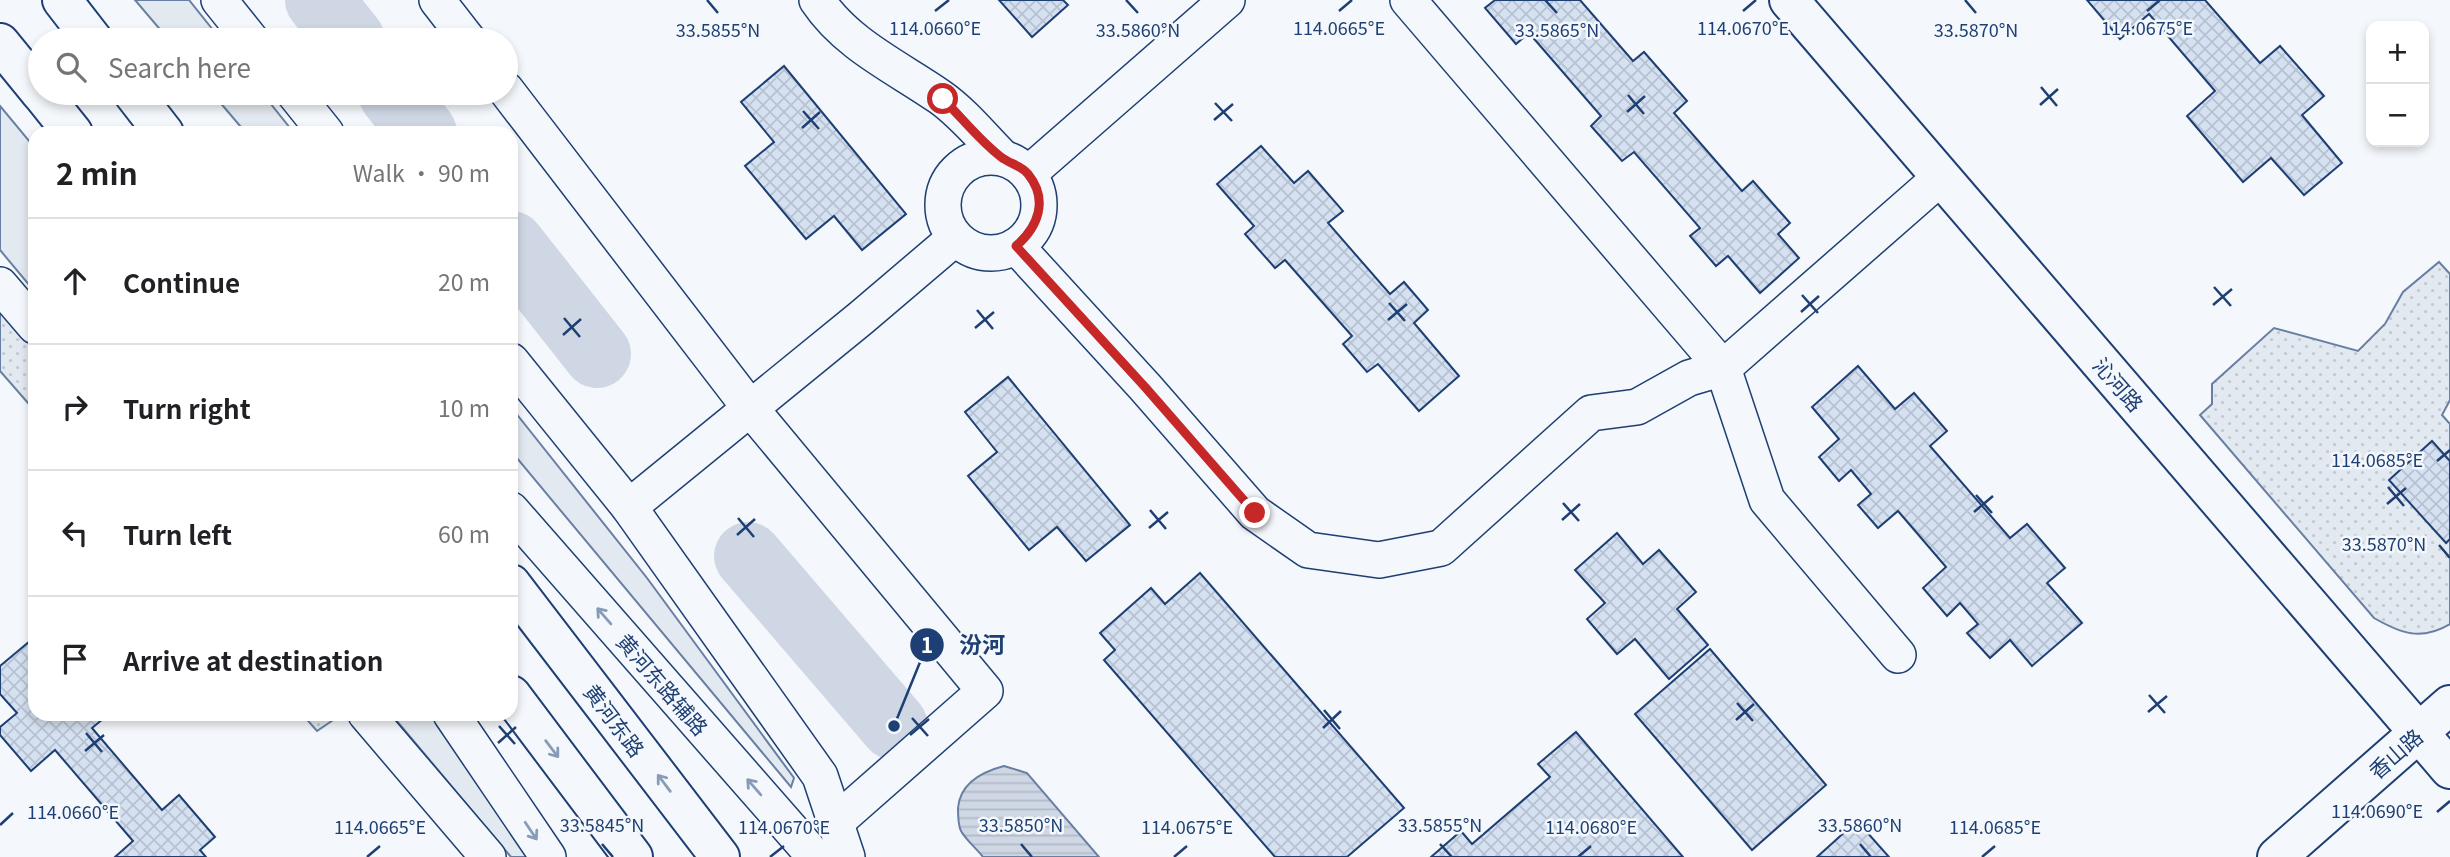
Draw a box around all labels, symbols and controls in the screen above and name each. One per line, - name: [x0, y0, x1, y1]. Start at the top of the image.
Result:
- text: 114.0660°E: [889, 14, 981, 40]
- text: 114.0665°E: [1293, 14, 1385, 40]
- text: 114.0670°E: [1697, 14, 1789, 40]
- text: 114.0675°E: [2101, 14, 2193, 40]
- text: 33.5855°N: [676, 16, 760, 42]
- text: 33.5860°N: [1096, 16, 1180, 42]
- text: 33.5865°N: [1515, 16, 1599, 42]
- text: 33.5870°N: [1934, 16, 2018, 42]
- map controls: [2366, 21, 2429, 147]
- button: +: [2366, 21, 2429, 84]
- search box: [28, 28, 518, 105]
- icon: search: [52, 48, 90, 86]
- text: Search here: [108, 48, 251, 85]
- route start: [927, 83, 958, 114]
- button: −: [2366, 84, 2429, 147]
- text: 2 min: [56, 150, 138, 194]
- text: Walk · 90 m: [353, 155, 490, 189]
- icon: ahead: [56, 262, 94, 300]
- text: Continue: [123, 263, 240, 300]
- text: 20 m: [438, 264, 490, 298]
- street label: 沁河路: [2087, 350, 2151, 418]
- icon: right: [56, 388, 94, 426]
- text: Turn right: [123, 389, 251, 426]
- text: 10 m: [438, 390, 490, 424]
- text: 114.0685°E: [2331, 446, 2423, 472]
- route end: [1239, 497, 1270, 528]
- icon: left: [56, 514, 94, 552]
- text: Turn left: [123, 515, 232, 552]
- text: 60 m: [438, 516, 490, 550]
- text: 33.5870°N: [2342, 530, 2426, 556]
- one-way arrow: [596, 608, 612, 626]
- callout: 汾河: [910, 623, 1019, 667]
- text: 汾河: [959, 626, 1005, 660]
- street label: 黄河东路辅路: [612, 628, 714, 740]
- text: 1: [921, 629, 933, 659]
- icon: arrive: [56, 640, 94, 678]
- text: Arrive at destination: [123, 641, 384, 678]
- street label: 黄河东路: [580, 679, 650, 761]
- street label: 香山路: [2361, 721, 2429, 785]
- one-way arrow: [545, 739, 559, 758]
- one-way arrow: [656, 775, 671, 793]
- one-way arrow: [746, 779, 762, 797]
- text: 114.0690°E: [2331, 797, 2423, 823]
- text: 114.0660°E: [27, 798, 119, 824]
- text: 33.5845°N: [560, 811, 644, 837]
- text: 33.5850°N: [979, 811, 1063, 837]
- text: 33.5855°N: [1398, 811, 1482, 837]
- text: 33.5860°N: [1818, 811, 1902, 837]
- text: 114.0665°E: [334, 813, 426, 839]
- text: 114.0670°E: [738, 813, 830, 839]
- text: 114.0675°E: [1141, 813, 1233, 839]
- text: 114.0680°E: [1545, 813, 1637, 839]
- text: 114.0685°E: [1949, 813, 2041, 839]
- one-way arrow: [524, 821, 538, 841]

